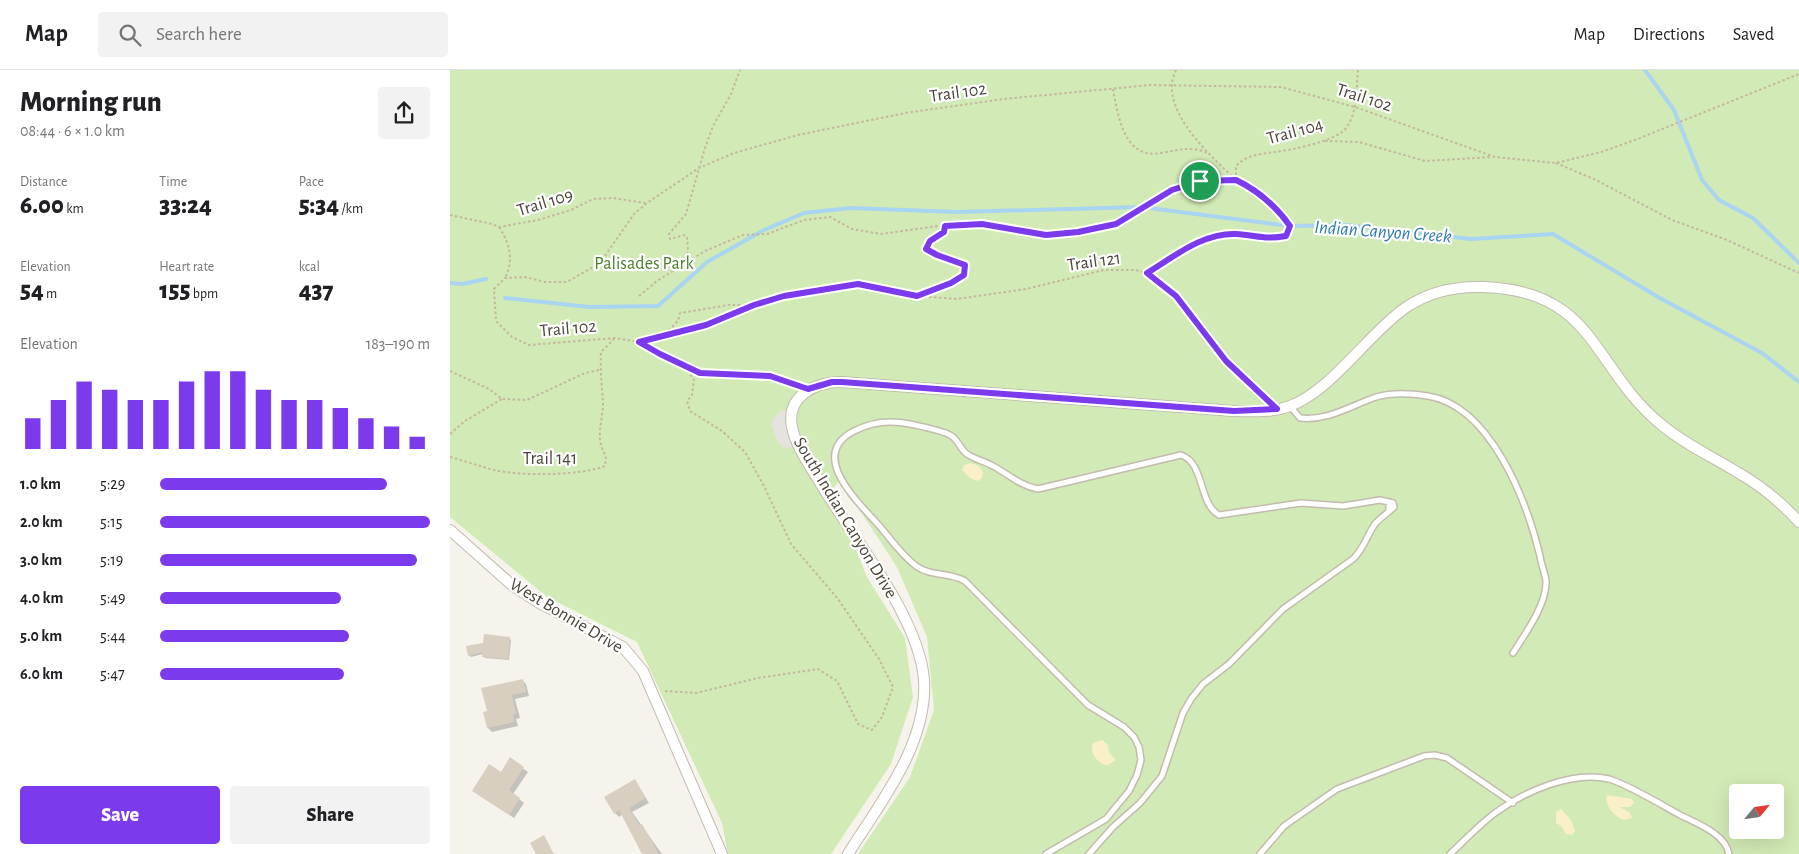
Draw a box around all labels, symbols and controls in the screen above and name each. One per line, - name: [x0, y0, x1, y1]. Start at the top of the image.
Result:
- search box: [98, 12, 448, 57]
- icon: search: [116, 21, 144, 49]
- text: Map: [25, 22, 68, 46]
- text: Search here: [156, 25, 242, 44]
- text: Map: [1574, 26, 1605, 44]
- text: Directions: [1633, 26, 1705, 44]
- text: Saved: [1733, 26, 1774, 44]
- street label: Trail 102: [928, 80, 988, 106]
- street label: Trail 102: [1334, 81, 1394, 115]
- button: share: [378, 87, 430, 139]
- text: Morning run: [20, 89, 162, 117]
- street label: Trail 104: [1265, 116, 1326, 148]
- text: 08:44 · 6 × 1.0 km: [20, 123, 125, 139]
- pin: [1179, 160, 1221, 202]
- icon: arrive: [1186, 167, 1214, 195]
- text: Distance: [20, 175, 67, 189]
- text: Time: [159, 175, 187, 189]
- text: Pace: [299, 175, 324, 189]
- street label: Trail 109: [515, 186, 575, 220]
- text: 6.00: [20, 193, 64, 218]
- text: 33:24: [159, 193, 212, 218]
- text: 5:34: [299, 193, 339, 218]
- text: km: [64, 202, 84, 216]
- text: /km: [339, 202, 363, 216]
- water label: Indian Canyon Creek: [1314, 218, 1452, 246]
- street label: Trail 121: [1066, 249, 1122, 275]
- park label: Palisades Park: [594, 255, 694, 273]
- text: Elevation: [20, 260, 71, 274]
- text: Heart rate: [159, 260, 214, 274]
- text: kcal: [299, 260, 320, 274]
- text: 54: [20, 278, 44, 303]
- text: 155: [159, 278, 190, 303]
- text: 437: [299, 278, 334, 303]
- text: m: [44, 287, 57, 301]
- text: bpm: [190, 287, 218, 301]
- street label: Trail 102: [539, 318, 597, 340]
- text: Elevation: [20, 336, 78, 352]
- text: 183–190 m: [366, 336, 430, 352]
- street label: South Indian Canyon Drive: [790, 434, 900, 602]
- street label: Trail 141: [523, 450, 577, 468]
- text: 1.0 km: [20, 476, 61, 492]
- text: 5:29: [100, 476, 125, 492]
- text: 2.0 km: [20, 514, 63, 530]
- text: 5:15: [100, 514, 123, 530]
- text: 3.0 km: [20, 552, 62, 568]
- text: 5:19: [100, 552, 123, 568]
- street label: West Bonnie Drive: [506, 575, 626, 657]
- text: 4.0 km: [20, 590, 63, 606]
- text: 5:49: [100, 590, 126, 606]
- text: 5.0 km: [20, 628, 62, 644]
- text: 5:44: [100, 628, 126, 644]
- text: 6.0 km: [20, 666, 63, 682]
- text: 5:47: [100, 666, 125, 682]
- north arrow: [1729, 784, 1784, 839]
- map controls: [1729, 784, 1784, 839]
- button: Save: [20, 786, 220, 844]
- button: Share: [230, 786, 430, 844]

